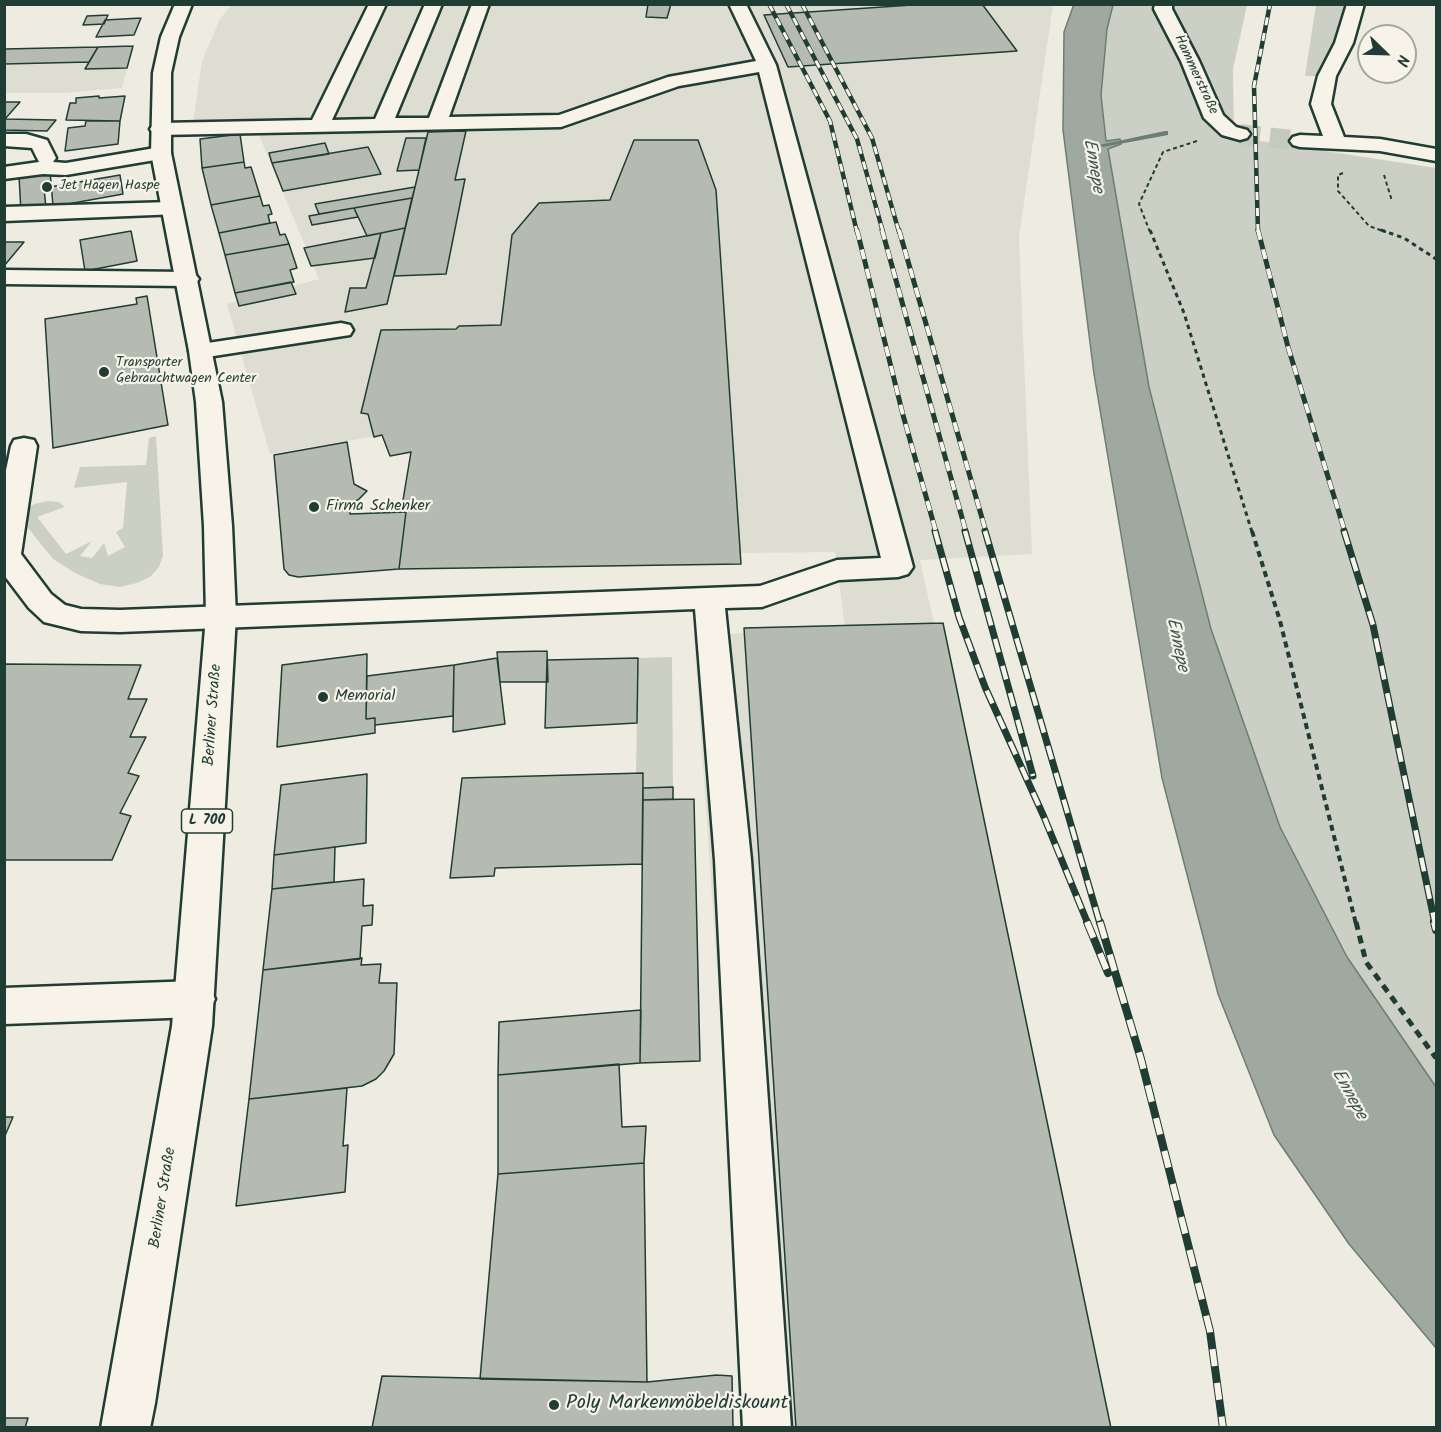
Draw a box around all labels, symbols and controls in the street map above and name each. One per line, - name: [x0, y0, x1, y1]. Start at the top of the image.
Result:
- north arrow: [1357, 24, 1417, 84]
- street label: Hammerstraße: [1169, 32, 1221, 118]
- text: N: [1389, 51, 1416, 70]
- water label: Ennepe: [1077, 137, 1107, 195]
- place label: Jet Hagen Haspe: [59, 179, 160, 195]
- marker: Jet Hagen Haspe: [40, 180, 54, 194]
- place label: Transporter Gebrauchtwagen Center: [116, 356, 256, 388]
- marker: Transporter Gebrauchtwagen Center: [97, 365, 111, 379]
- place label: Firma Schenker: [326, 497, 430, 517]
- marker: Firma Schenker: [307, 500, 321, 514]
- water label: Ennepe: [1160, 616, 1192, 674]
- street label: Berliner Straße: [201, 664, 227, 766]
- place label: Memorial: [335, 687, 395, 707]
- marker: Memorial: [316, 690, 330, 704]
- road number: L 700: [182, 809, 232, 833]
- water label: Ennepe: [1325, 1066, 1371, 1124]
- street label: Berliner Straße: [147, 1146, 181, 1250]
- place label: Poly Markenmöbeldiskount: [566, 1393, 788, 1417]
- marker: Poly Markenmöbeldiskount: [547, 1398, 561, 1412]

